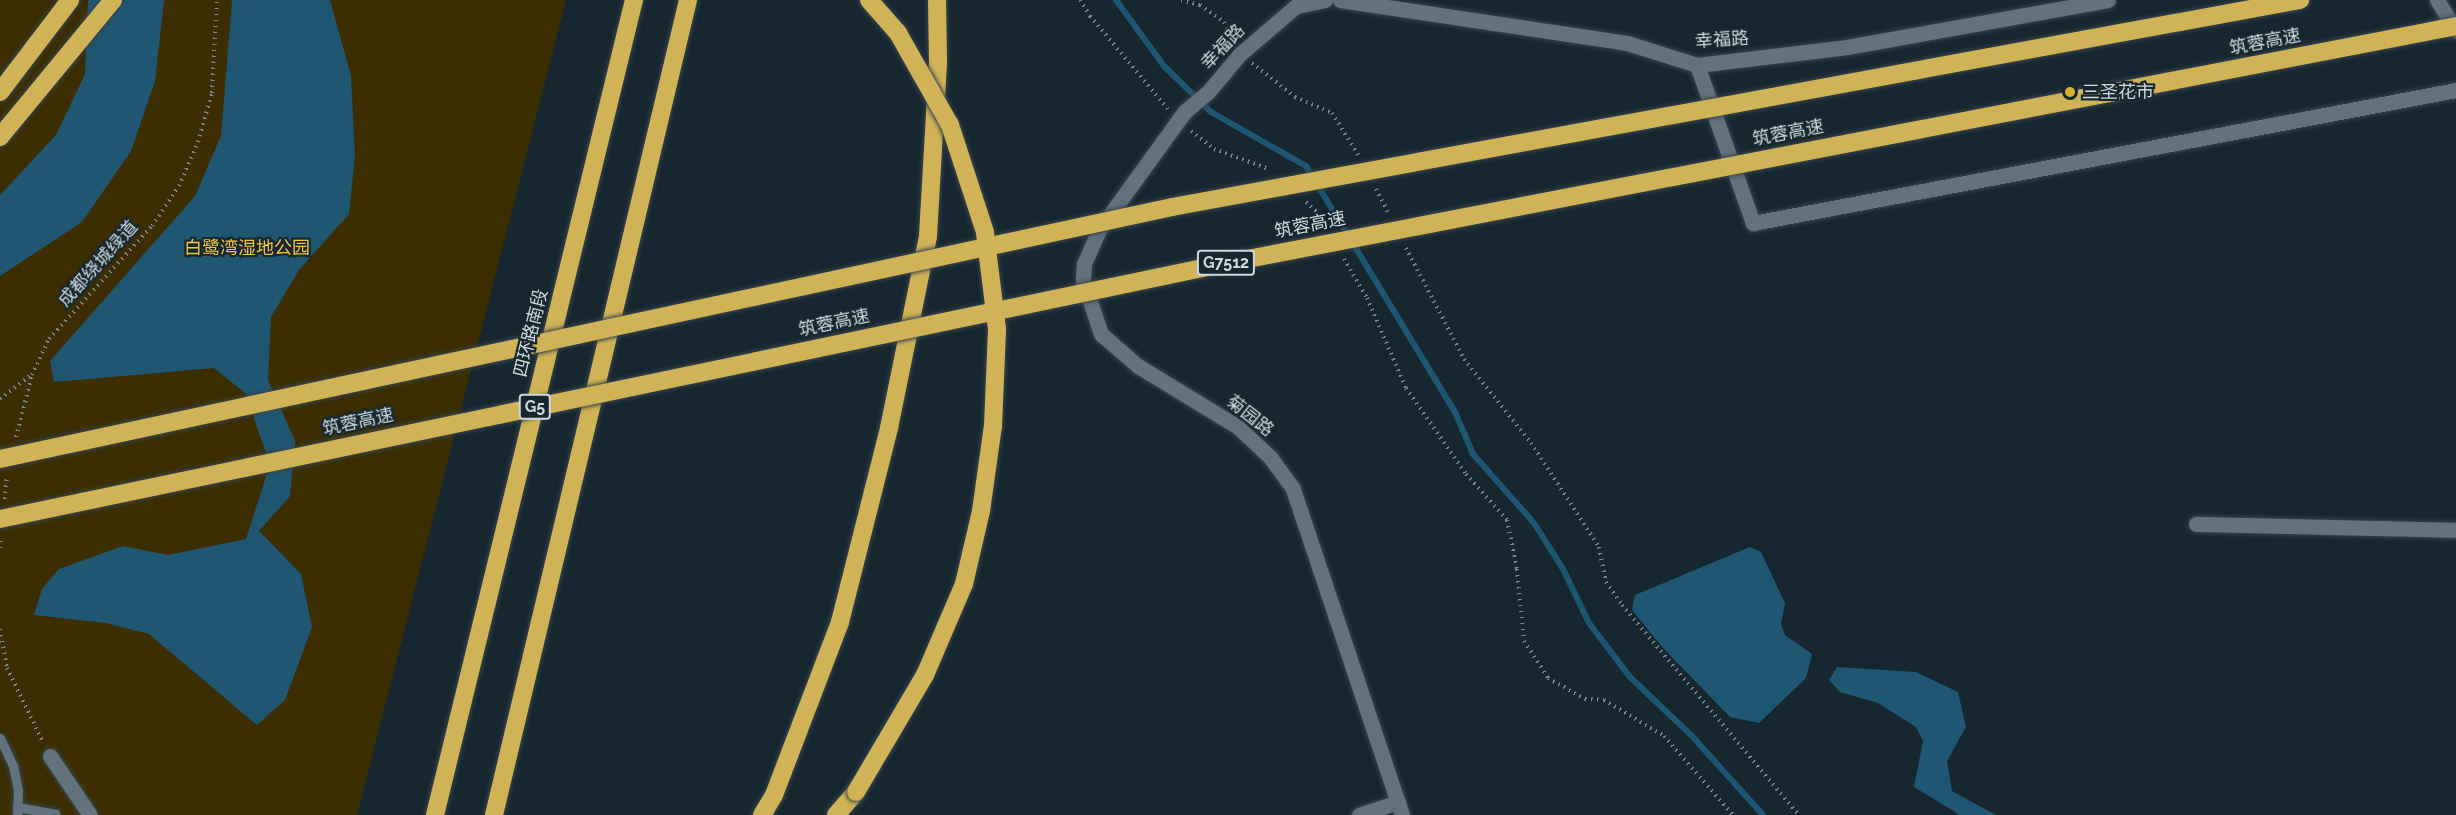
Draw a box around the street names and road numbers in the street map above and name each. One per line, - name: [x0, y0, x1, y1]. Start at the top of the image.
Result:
- street label: 幸福路: [1197, 20, 1249, 74]
- street label: 筑蓉高速: [2228, 25, 2302, 59]
- street label: 幸福路: [1694, 27, 1750, 53]
- street label: 筑蓉高速: [1751, 116, 1825, 150]
- street label: 筑蓉高速: [1273, 208, 1347, 242]
- street label: 成都绕城绿道: [54, 217, 142, 311]
- road number: G7512: [1196, 250, 1256, 276]
- street label: 四环路南段: [510, 287, 552, 379]
- street label: 筑蓉高速: [797, 305, 871, 341]
- street label: 菊园路: [1222, 391, 1278, 441]
- road number: G5: [518, 394, 552, 420]
- street label: 筑蓉高速: [321, 404, 395, 440]

